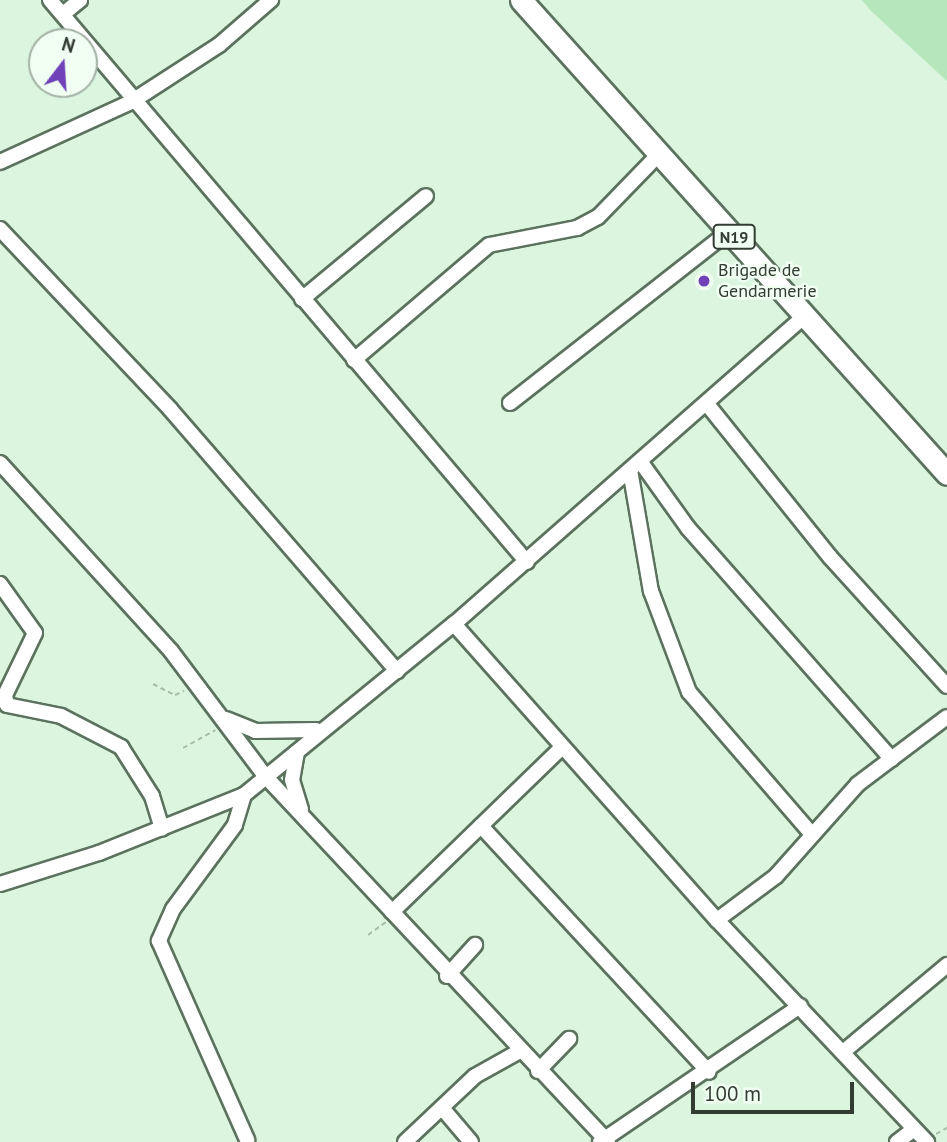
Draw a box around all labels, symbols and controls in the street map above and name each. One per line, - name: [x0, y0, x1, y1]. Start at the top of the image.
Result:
- north arrow: [28, 28, 98, 98]
- text: N: [59, 32, 78, 58]
- road number: N19: [711, 224, 757, 249]
- place label: Brigade de Gendarmerie: [718, 260, 817, 302]
- marker: Brigade de Gendarmerie: [696, 273, 712, 289]
- scale bar: [695, 1068, 858, 1112]
- text: 100 m: [704, 1080, 761, 1107]

